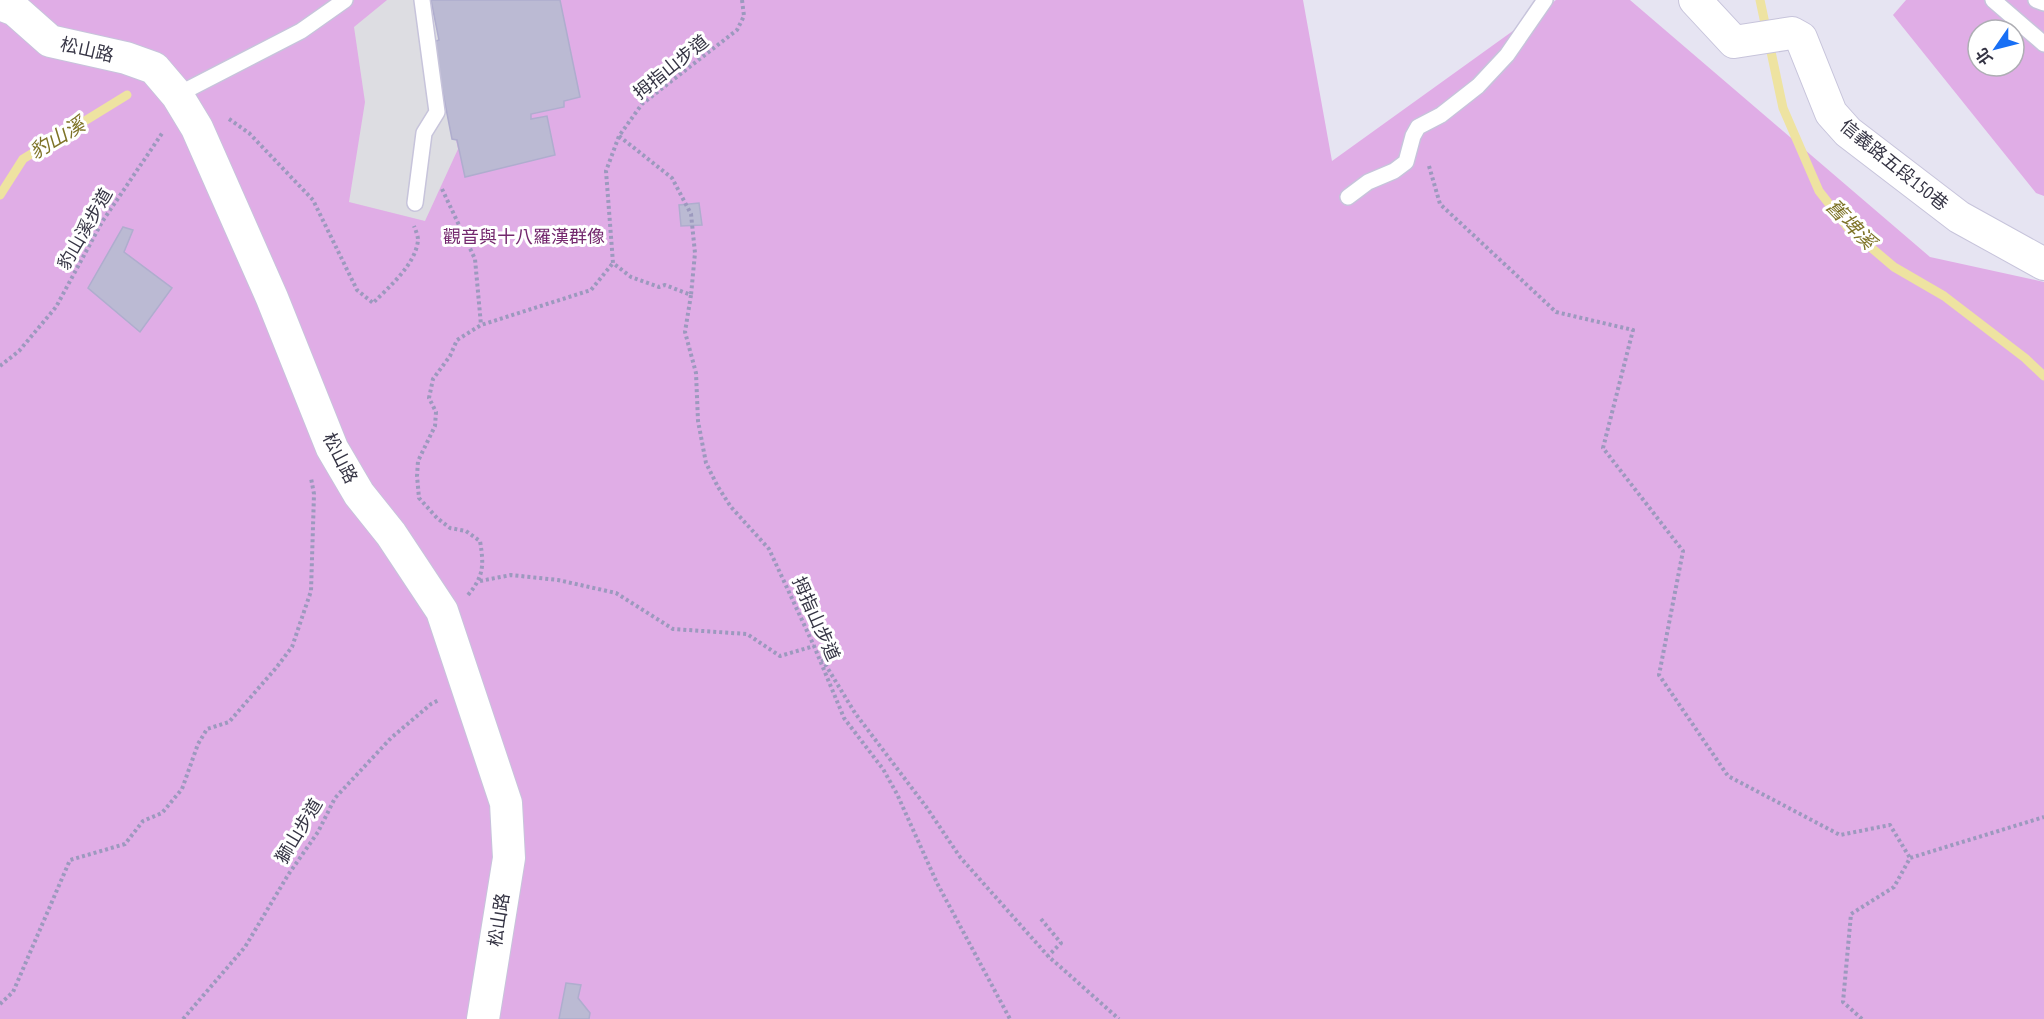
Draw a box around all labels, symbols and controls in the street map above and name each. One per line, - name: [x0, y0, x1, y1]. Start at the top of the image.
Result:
- north arrow: [1966, 18, 2026, 78]
- street label: 拇指山步道: [628, 29, 713, 104]
- street label: 松山路: [58, 32, 116, 67]
- text: 北: [1971, 44, 1996, 69]
- water label: 豹山溪: [25, 110, 92, 165]
- street label: 信義路五段150巷: [1836, 114, 1953, 215]
- street label: 豹山溪步道: [52, 184, 117, 273]
- water label: 舊埤溪: [1821, 193, 1883, 257]
- park label: 觀音與十八羅漢群像: [443, 225, 605, 248]
- street label: 松山路: [318, 428, 363, 487]
- street label: 拇指山步道: [788, 573, 845, 665]
- street label: 獅山步道: [270, 794, 327, 868]
- street label: 松山路: [483, 891, 514, 948]

